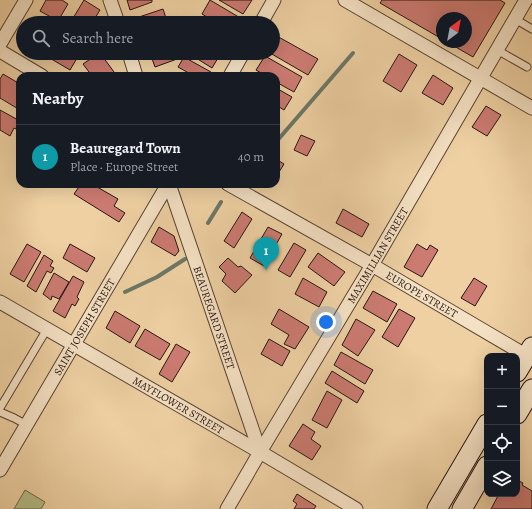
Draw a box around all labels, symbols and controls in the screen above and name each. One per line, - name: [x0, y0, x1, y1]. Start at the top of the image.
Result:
- north arrow: [436, 12, 472, 48]
- search box: [16, 16, 280, 60]
- icon: search: [30, 27, 52, 49]
- text: Search here: [62, 28, 133, 48]
- text: Nearby: [32, 87, 83, 110]
- text: Beauregard Town: [70, 138, 181, 158]
- text: 1: [43, 148, 47, 165]
- text: 40 m: [238, 148, 264, 165]
- text: Place · Europe Street: [70, 158, 178, 175]
- street label: MAXIMILLIAN STREET: [343, 205, 411, 306]
- pin: 1: [253, 237, 279, 270]
- street label: BEAUREGARD STREET: [190, 264, 239, 371]
- street label: EUROPE STREET: [383, 267, 460, 321]
- street label: SAINT JOSEPH STREET: [50, 276, 118, 378]
- your location: [316, 312, 336, 332]
- map controls: [484, 353, 520, 497]
- button: +: [484, 353, 520, 389]
- street label: MAYFLOWER STREET: [130, 373, 227, 437]
- button: −: [484, 389, 520, 425]
- button: locate: [484, 425, 520, 461]
- button: layers: [484, 461, 520, 497]

